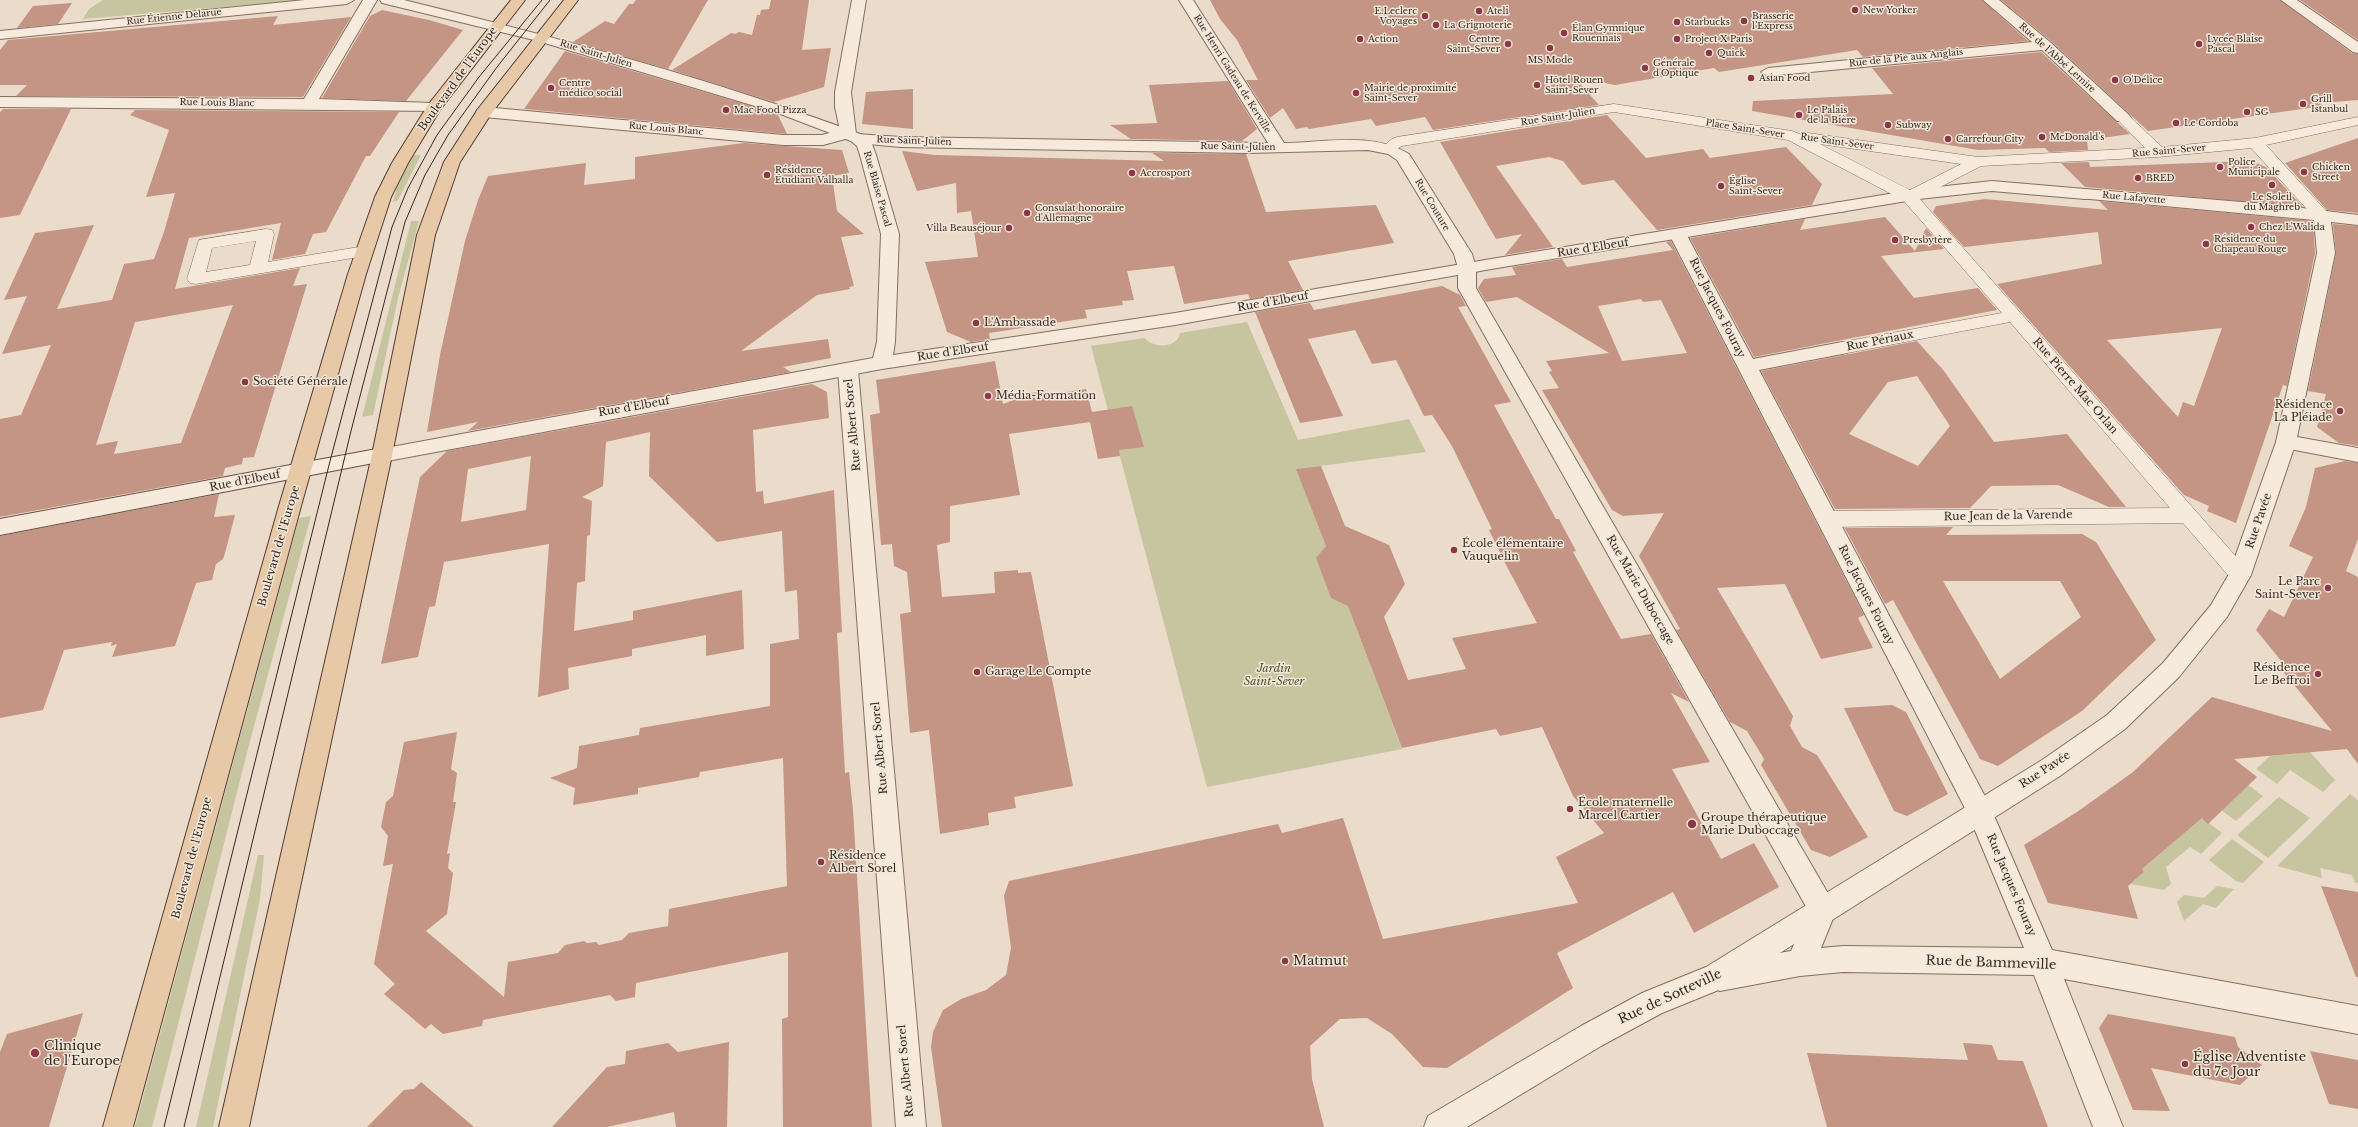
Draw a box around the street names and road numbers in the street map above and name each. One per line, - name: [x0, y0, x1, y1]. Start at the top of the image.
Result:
- street label: Rue Étienne Delarue: [126, 7, 222, 27]
- street label: Rue Henri Gadeau de Kerville: [1191, 13, 1273, 135]
- street label: Rue de l'Abbé Lemire: [2017, 21, 2097, 95]
- street label: Boulevard de l'Europe: [416, 24, 500, 134]
- street label: Rue Saint-Julien: [558, 38, 634, 70]
- street label: Rue de la Pie aux Anglais: [1848, 47, 1964, 69]
- street label: Rue Louis Blanc: [179, 97, 255, 109]
- street label: Rue Saint-Julien: [1520, 106, 1596, 128]
- street label: Place Saint-Sever: [1705, 117, 1785, 141]
- street label: Rue Louis Blanc: [628, 120, 704, 138]
- street label: Rue Saint-Sever: [1800, 131, 1874, 153]
- street label: Rue Saint-Julien: [876, 134, 952, 148]
- street label: Rue Saint-Julien: [1200, 141, 1276, 153]
- street label: Rue Saint-Sever: [2132, 142, 2206, 160]
- street label: Rue Blaise Pascal: [861, 150, 893, 228]
- street label: Rue Couture: [1412, 177, 1452, 233]
- street label: Rue Lafayette: [2102, 190, 2166, 206]
- street label: Rue d'Elbeuf: [1556, 236, 1630, 260]
- street label: Rue Jacques Fouray: [1686, 256, 1748, 360]
- street label: Rue d'Elbeuf: [1236, 289, 1310, 315]
- street label: Rue Périaux: [1845, 328, 1915, 354]
- street label: Rue Pierre Mac Orlan: [2030, 335, 2120, 437]
- street label: Rue d'Elbeuf: [916, 340, 990, 364]
- street label: Rue Albert Sorel: [842, 378, 864, 472]
- street label: Rue d'Elbeuf: [597, 394, 671, 420]
- street label: Rue d'Elbeuf: [208, 468, 282, 494]
- street label: Boulevard de l'Europe: [255, 484, 303, 608]
- street label: Rue Pavée: [2243, 491, 2275, 551]
- street label: Rue Jean de la Varende: [1943, 508, 2073, 524]
- street label: Rue Marie Duboccage: [1603, 533, 1677, 647]
- street label: Rue Jacques Fouray: [1835, 543, 1897, 647]
- street label: Rue Albert Sorel: [869, 701, 891, 795]
- street label: Rue Pavée: [2017, 749, 2073, 791]
- street label: Boulevard de l'Europe: [169, 796, 215, 920]
- street label: Rue Jacques Fouray: [1983, 832, 2039, 938]
- street label: Rue de Bammeville: [1925, 953, 2057, 973]
- street label: Rue de Sotteville: [1616, 966, 1724, 1028]
- street label: Rue Albert Sorel: [895, 1024, 917, 1118]

